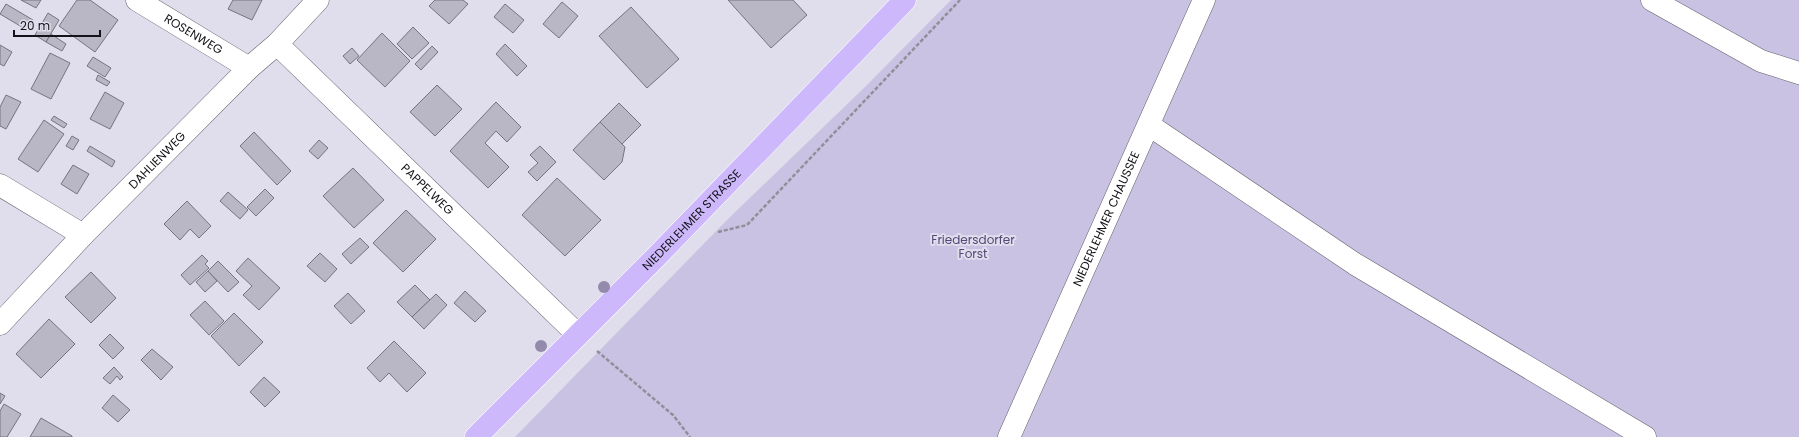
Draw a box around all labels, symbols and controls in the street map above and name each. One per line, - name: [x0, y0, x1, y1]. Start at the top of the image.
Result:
- street label: ROSENWEG: [161, 10, 226, 58]
- scale bar: [14, 12, 100, 38]
- text: 20 m: [20, 17, 50, 34]
- street label: DAHLIENWEG: [124, 127, 189, 192]
- street label: NIEDERLEHMER CHAUSSEE: [1068, 148, 1144, 289]
- street label: PAPPELWEG: [397, 159, 458, 218]
- street label: NIEDERLEHMER STRASSE: [638, 165, 745, 274]
- park label: Friedersdorfer Forst: [931, 231, 1015, 262]

